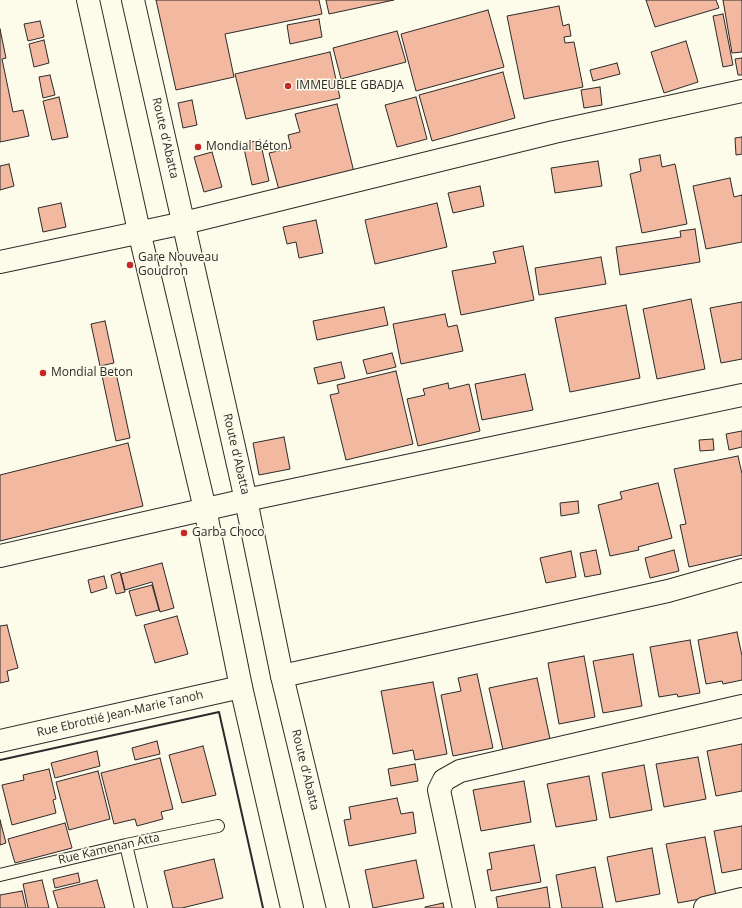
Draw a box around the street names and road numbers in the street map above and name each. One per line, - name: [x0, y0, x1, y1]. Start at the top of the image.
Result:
- street label: Route d'Abatta: [149, 96, 181, 180]
- street label: Route d'Abatta: [220, 412, 252, 496]
- street label: Rue Ebrottié Jean-Marie Tanoh: [35, 688, 205, 740]
- street label: Route d'Abatta: [288, 728, 322, 812]
- street label: Rue Kamenan Atta: [57, 830, 161, 868]

